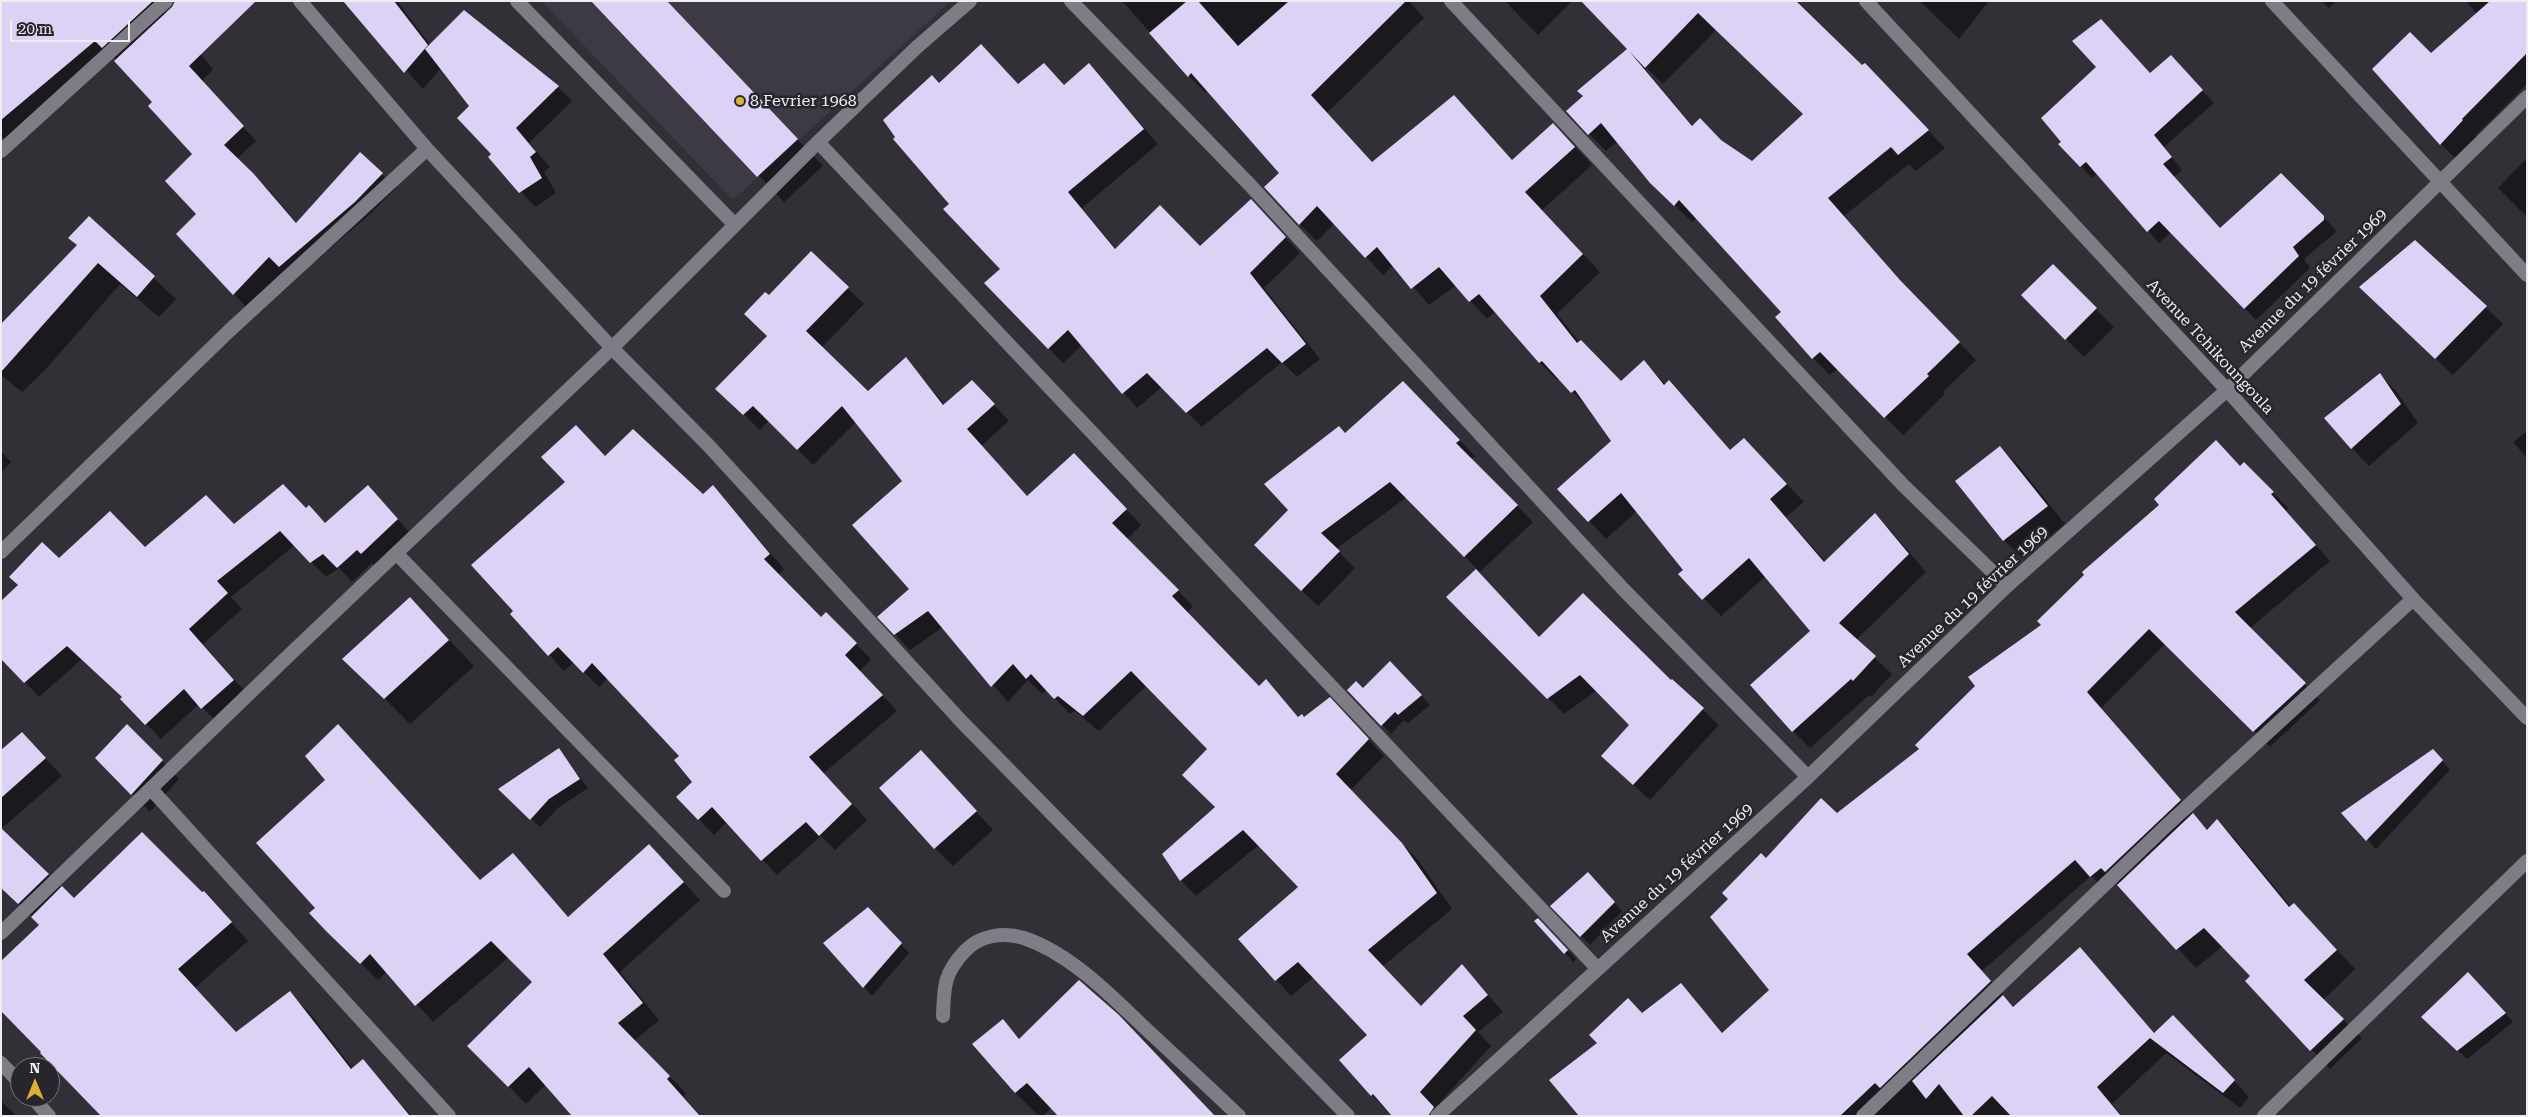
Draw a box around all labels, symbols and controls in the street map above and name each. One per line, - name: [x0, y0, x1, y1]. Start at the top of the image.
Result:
- scale bar: [12, 10, 132, 42]
- text: 20 m: [18, 20, 52, 38]
- place label: 8 Fevrier 1968: [750, 91, 857, 111]
- marker: 8 Fevrier 1968: [734, 95, 746, 107]
- street label: Avenue du 19 février 1969: [2235, 205, 2391, 357]
- street label: Avenue Tchikoungoula: [2142, 276, 2278, 418]
- street label: Avenue du 19 février 1969: [1894, 522, 2052, 672]
- street label: Avenue du 19 février 1969: [1597, 799, 1757, 947]
- north arrow: [10, 1057, 60, 1107]
- text: N: [30, 1060, 40, 1076]

